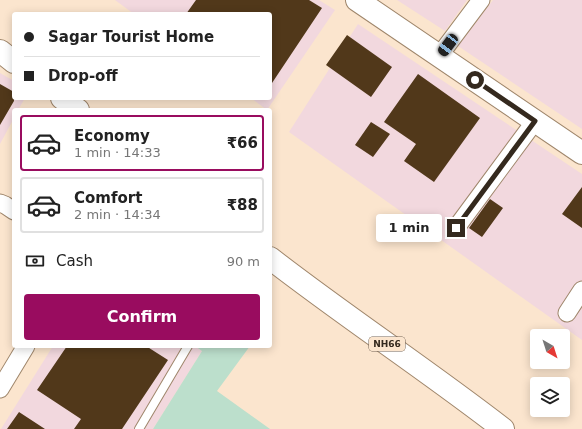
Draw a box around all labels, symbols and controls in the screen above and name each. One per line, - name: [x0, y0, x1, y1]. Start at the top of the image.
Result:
- text: Sagar Tourist Home: [48, 28, 214, 46]
- car: [436, 32, 460, 58]
- text: Drop-off: [48, 67, 118, 85]
- route start: [466, 71, 484, 89]
- icon: car: [26, 125, 62, 161]
- text: Economy: [74, 127, 150, 145]
- text: ₹66: [227, 134, 258, 152]
- text: 1 min · 14:33: [74, 145, 161, 160]
- icon: car: [26, 187, 62, 223]
- text: Comfort: [74, 189, 142, 207]
- text: ₹88: [227, 196, 258, 214]
- text: 2 min · 14:34: [74, 207, 161, 222]
- callout: 1 min: [376, 214, 442, 242]
- route end: [447, 219, 465, 237]
- text: 1 min: [389, 220, 429, 235]
- icon: cash: [24, 250, 46, 272]
- text: Cash: [56, 252, 93, 270]
- text: 90 m: [227, 254, 260, 269]
- button: Confirm: [24, 294, 260, 340]
- north arrow: [530, 329, 570, 369]
- map controls: [530, 329, 570, 417]
- road number: NH66: [369, 337, 405, 351]
- button: layers: [530, 377, 570, 417]

